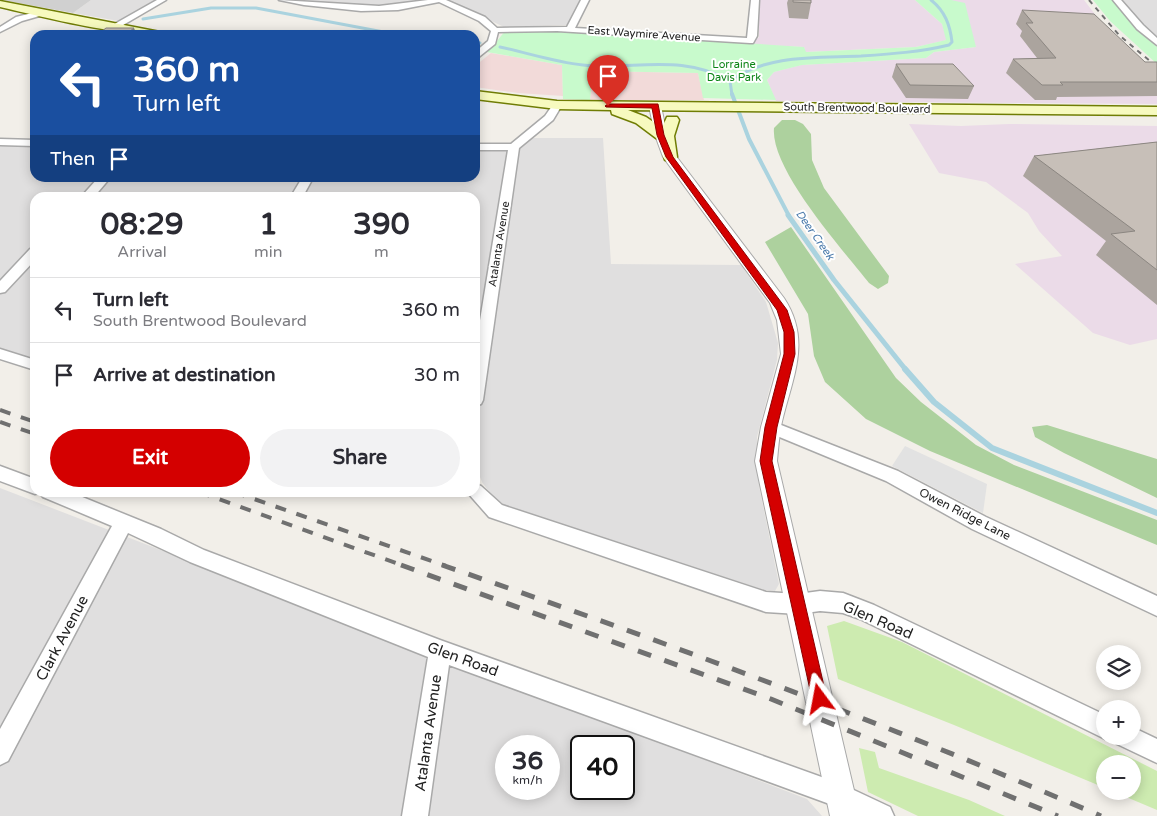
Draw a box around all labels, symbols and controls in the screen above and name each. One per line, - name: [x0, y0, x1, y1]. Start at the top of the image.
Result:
- street label: East Waymire Avenue: [587, 24, 701, 44]
- text: 360 m: [133, 49, 240, 91]
- icon: left: [50, 50, 115, 115]
- pin: [587, 55, 629, 106]
- park label: Lorraine Davis Park: [707, 58, 761, 84]
- icon: arrive: [594, 62, 622, 90]
- text: Turn left: [133, 91, 221, 117]
- street label: South Brentwood Boulevard: [783, 100, 931, 116]
- icon: arrive: [105, 145, 133, 173]
- text: Then: [50, 148, 95, 170]
- street label: Atalanta Avenue: [486, 200, 512, 288]
- text: 08:29: [100, 206, 184, 243]
- text: 1: [259, 206, 278, 243]
- text: 390: [353, 206, 410, 243]
- water label: Deer Creek: [793, 208, 837, 263]
- text: Arrival: [117, 242, 167, 262]
- text: min: [254, 242, 283, 262]
- text: m: [374, 242, 389, 262]
- text: Turn left: [93, 289, 169, 311]
- icon: left: [50, 296, 78, 324]
- text: 360 m: [402, 299, 460, 321]
- text: South Brentwood Boulevard: [93, 311, 307, 331]
- icon: arrive: [50, 361, 78, 389]
- text: Arrive at destination: [93, 364, 276, 386]
- text: 30 m: [414, 364, 460, 386]
- button: Exit: [50, 429, 250, 487]
- button: Share: [260, 429, 460, 487]
- street label: Owen Ridge Lane: [917, 485, 1013, 543]
- street label: Clark Avenue: [32, 592, 92, 684]
- street label: Glen Road: [840, 597, 916, 643]
- street label: Glen Road: [425, 638, 501, 680]
- map controls: [1096, 645, 1141, 800]
- button: layers: [1096, 645, 1141, 690]
- position arrow: [793, 672, 845, 724]
- street label: Atalanta Avenue: [411, 673, 445, 793]
- button: +: [1096, 700, 1141, 745]
- speed limit sign: 40: [570, 735, 635, 800]
- text: 36: [512, 746, 543, 776]
- button: −: [1096, 755, 1141, 800]
- text: km/h: [512, 773, 543, 787]

